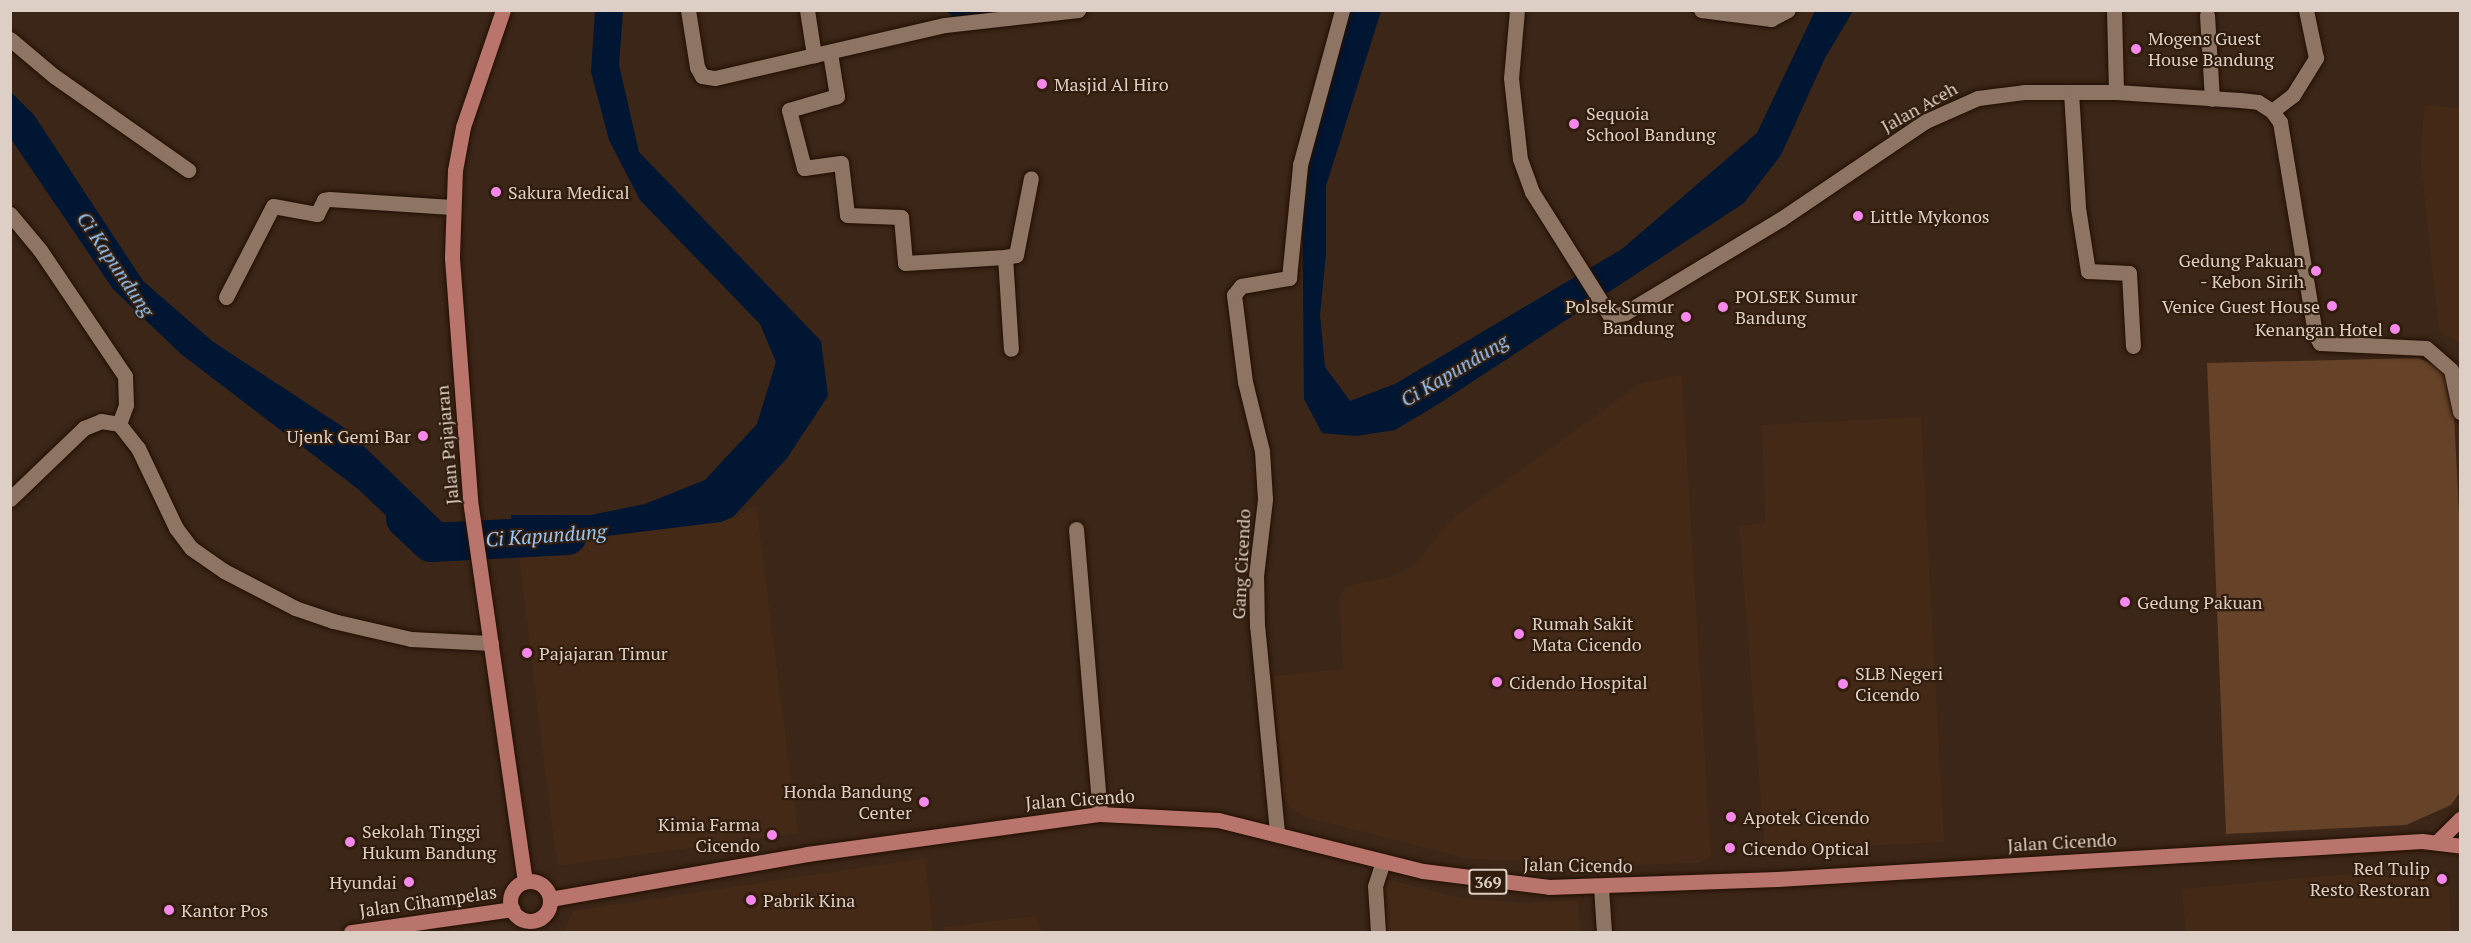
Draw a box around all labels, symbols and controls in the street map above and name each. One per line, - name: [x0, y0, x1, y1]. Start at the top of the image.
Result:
- place label: Mogens Guest House Bandung: [2148, 28, 2274, 70]
- marker: Mogens Guest House Bandung: [2129, 42, 2143, 56]
- place label: Masjid Al Hiro: [1054, 73, 1169, 95]
- marker: Masjid Al Hiro: [1035, 77, 1049, 91]
- street label: Jalan Aceh: [1877, 77, 1961, 137]
- place label: Sequoia School Bandung: [1586, 103, 1716, 146]
- marker: Sequoia School Bandung: [1567, 117, 1581, 131]
- place label: Sakura Medical: [508, 181, 630, 203]
- marker: Sakura Medical: [489, 185, 503, 199]
- place label: Little Mykonos: [1870, 205, 1990, 227]
- water label: Ci Kapundung: [72, 207, 160, 321]
- marker: Little Mykonos: [1851, 209, 1865, 223]
- place label: Gedung Pakuan - Kebon Sirih: [2179, 250, 2304, 292]
- marker: Gedung Pakuan - Kebon Sirih: [2309, 264, 2323, 278]
- place label: POLSEK Sumur Bandung: [1735, 286, 1858, 328]
- place label: Venice Guest House: [2162, 295, 2320, 317]
- place label: Polsek Sumur Bandung: [1565, 296, 1674, 338]
- marker: Venice Guest House: [2325, 299, 2339, 313]
- marker: POLSEK Sumur Bandung: [1716, 300, 1730, 314]
- marker: Polsek Sumur Bandung: [1679, 310, 1693, 324]
- place label: Kenangan Hotel: [2255, 318, 2383, 340]
- marker: Kenangan Hotel: [2388, 322, 2402, 336]
- water label: Ci Kapundung: [1396, 328, 1512, 412]
- street label: Jalan Pajajaran: [431, 384, 463, 506]
- place label: Ujenk Gemi Bar: [286, 425, 411, 447]
- marker: Ujenk Gemi Bar: [416, 429, 430, 443]
- street label: Gang Cicendo: [1227, 508, 1255, 620]
- water label: Ci Kapundung: [485, 519, 607, 551]
- place label: Gedung Pakuan: [2137, 591, 2262, 613]
- marker: Gedung Pakuan: [2118, 595, 2132, 609]
- place label: Rumah Sakit Mata Cicendo: [1532, 613, 1642, 656]
- marker: Rumah Sakit Mata Cicendo: [1510, 625, 1528, 643]
- place label: Pajajaran Timur: [539, 642, 668, 664]
- marker: Pajajaran Timur: [520, 646, 534, 660]
- place label: SLB Negeri Cicendo: [1855, 663, 1943, 706]
- place label: Cidendo Hospital: [1509, 671, 1648, 693]
- marker: Cidendo Hospital: [1490, 675, 1504, 689]
- marker: SLB Negeri Cicendo: [1836, 677, 1850, 691]
- place label: Honda Bandung Center: [783, 781, 912, 824]
- street label: Jalan Cicendo: [1025, 784, 1135, 814]
- marker: Honda Bandung Center: [917, 795, 931, 809]
- place label: Apotek Cicendo: [1743, 806, 1869, 828]
- marker: Apotek Cicendo: [1724, 810, 1738, 824]
- place label: Kimia Farma Cicendo: [658, 814, 760, 856]
- place label: Sekolah Tinggi Hukum Bandung: [362, 821, 496, 864]
- marker: Kimia Farma Cicendo: [765, 828, 779, 842]
- street label: Jalan Cicendo: [2007, 828, 2117, 856]
- marker: Sekolah Tinggi Hukum Bandung: [343, 835, 357, 849]
- place label: Cicendo Optical: [1742, 837, 1869, 859]
- marker: Cicendo Optical: [1723, 841, 1737, 855]
- street label: Jalan Cicendo: [1523, 853, 1633, 877]
- place label: Red Tulip Resto Restoran: [2310, 858, 2430, 900]
- road number: 369: [1467, 869, 1509, 895]
- place label: Hyundai: [329, 871, 397, 893]
- marker: Red Tulip Resto Restoran: [2435, 872, 2449, 886]
- marker: Hyundai: [402, 875, 416, 889]
- street label: Jalan Cihampelas: [358, 881, 498, 921]
- place label: Pabrik Kina: [763, 889, 855, 911]
- marker: Pabrik Kina: [744, 893, 758, 907]
- place label: Kantor Pos: [181, 899, 268, 921]
- marker: Kantor Pos: [162, 903, 176, 917]

